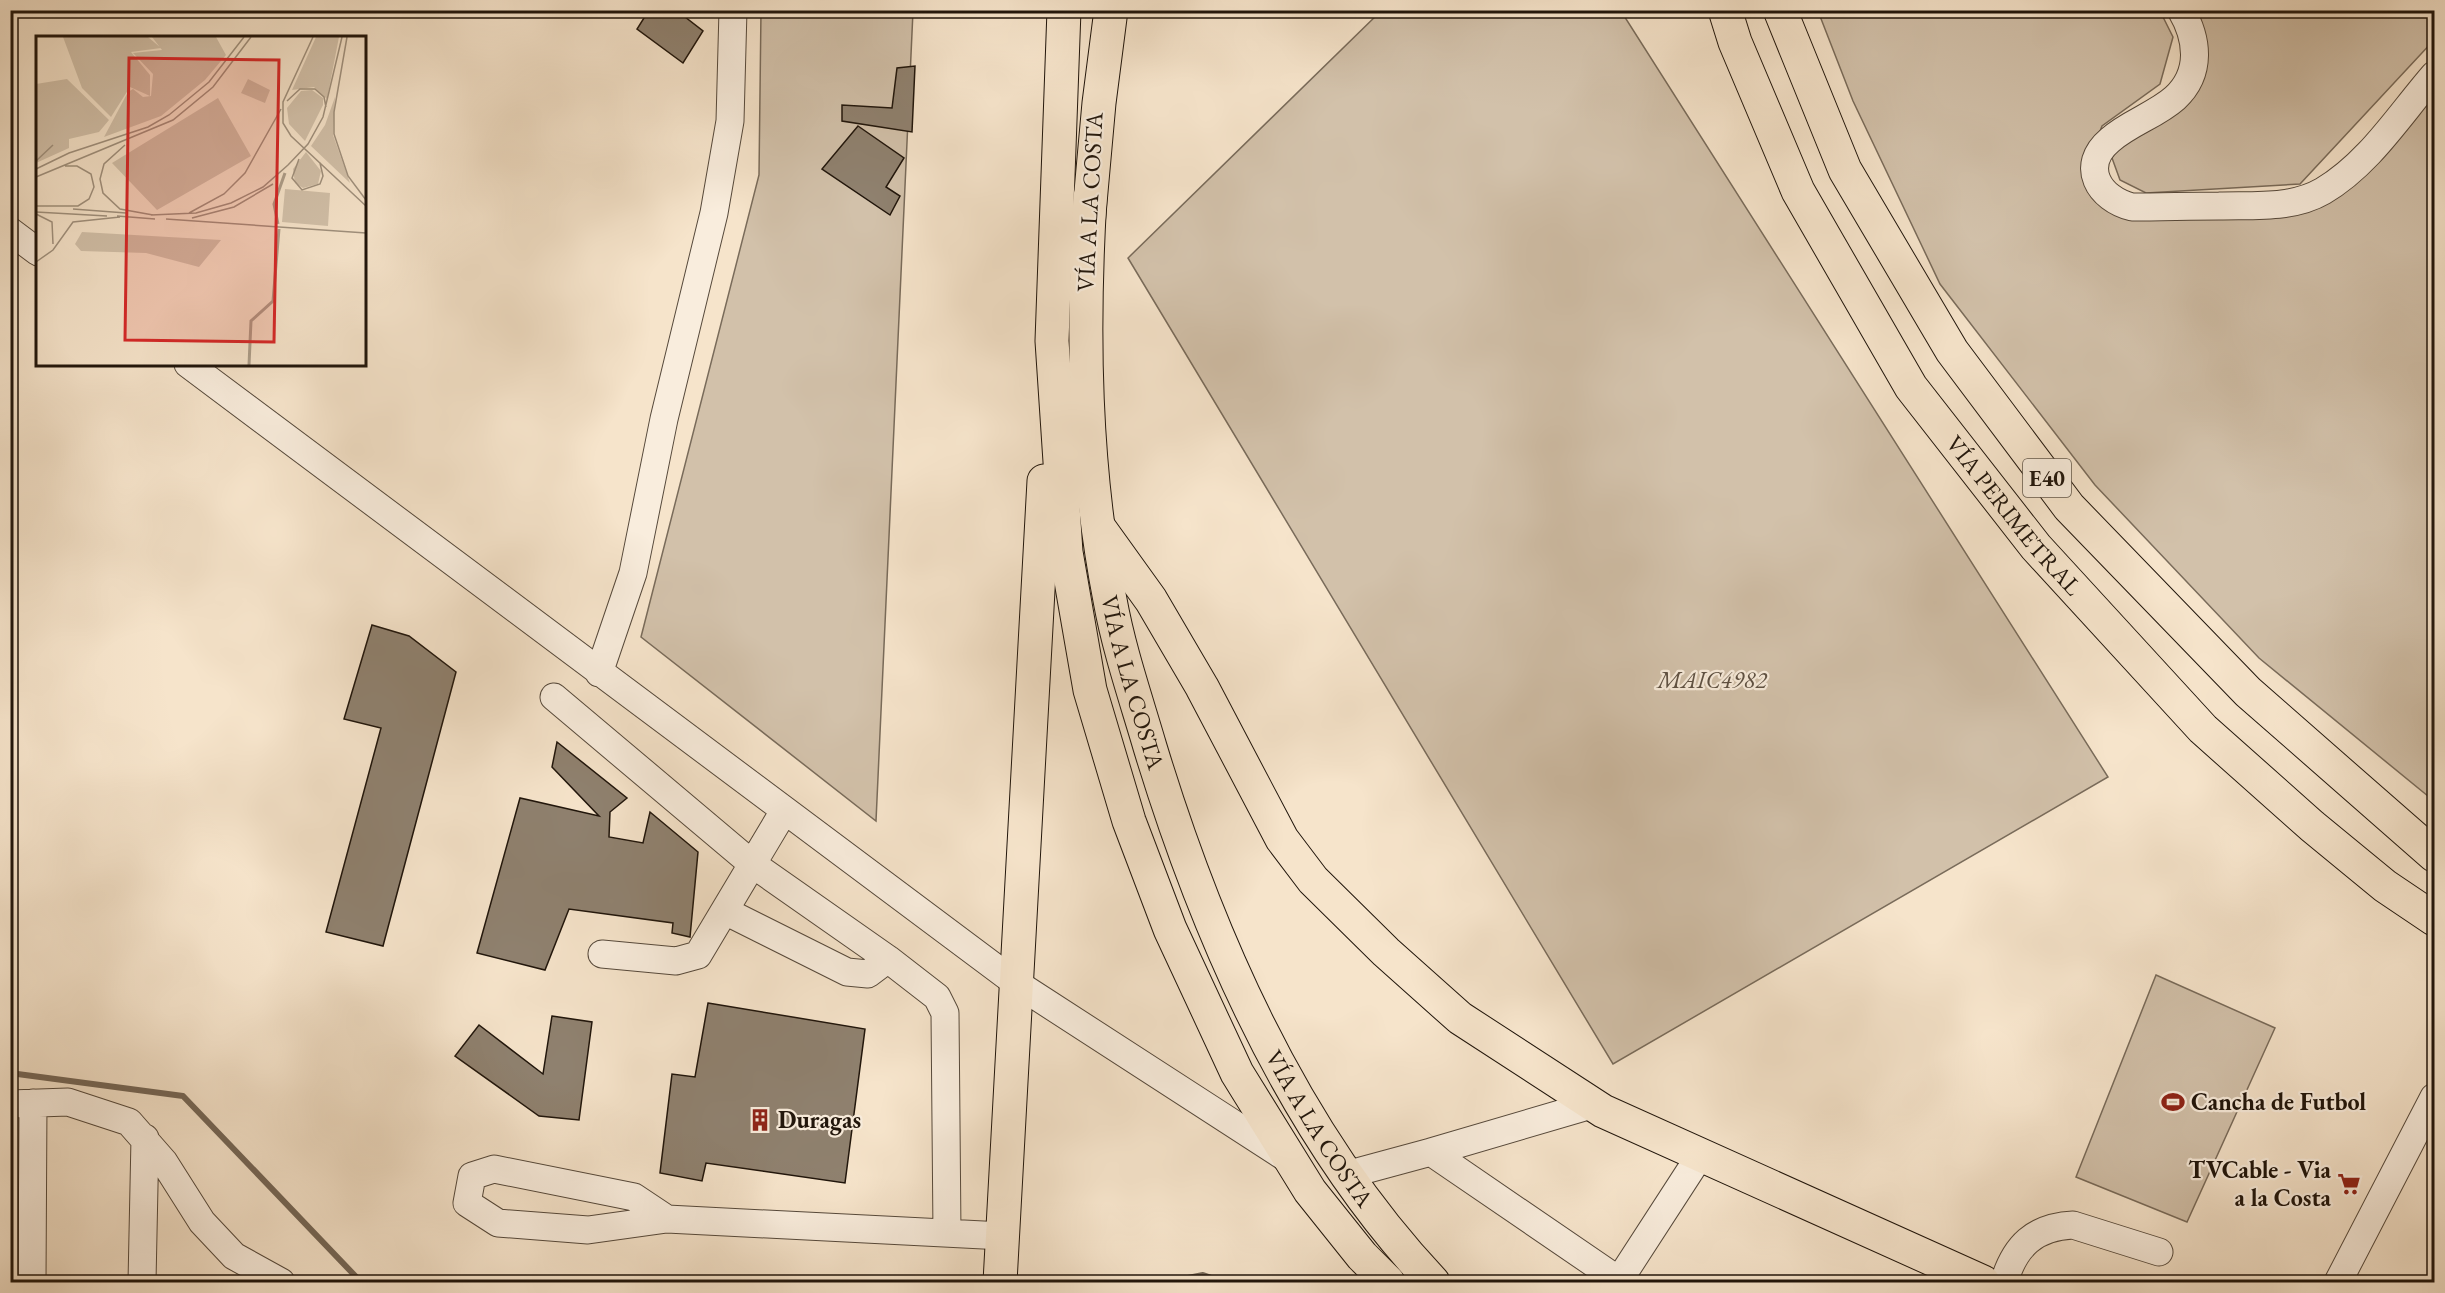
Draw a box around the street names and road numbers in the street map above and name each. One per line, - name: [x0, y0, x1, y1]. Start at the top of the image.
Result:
- street label: VÍA A LA COSTA: [1069, 111, 1110, 293]
- street label: VÍA PERIMETRAL: [1940, 429, 2089, 602]
- road number: E40: [2023, 459, 2071, 497]
- street label: VÍA A LA COSTA: [1094, 593, 1172, 774]
- street label: VÍA A LA COSTA: [1259, 1045, 1381, 1213]

